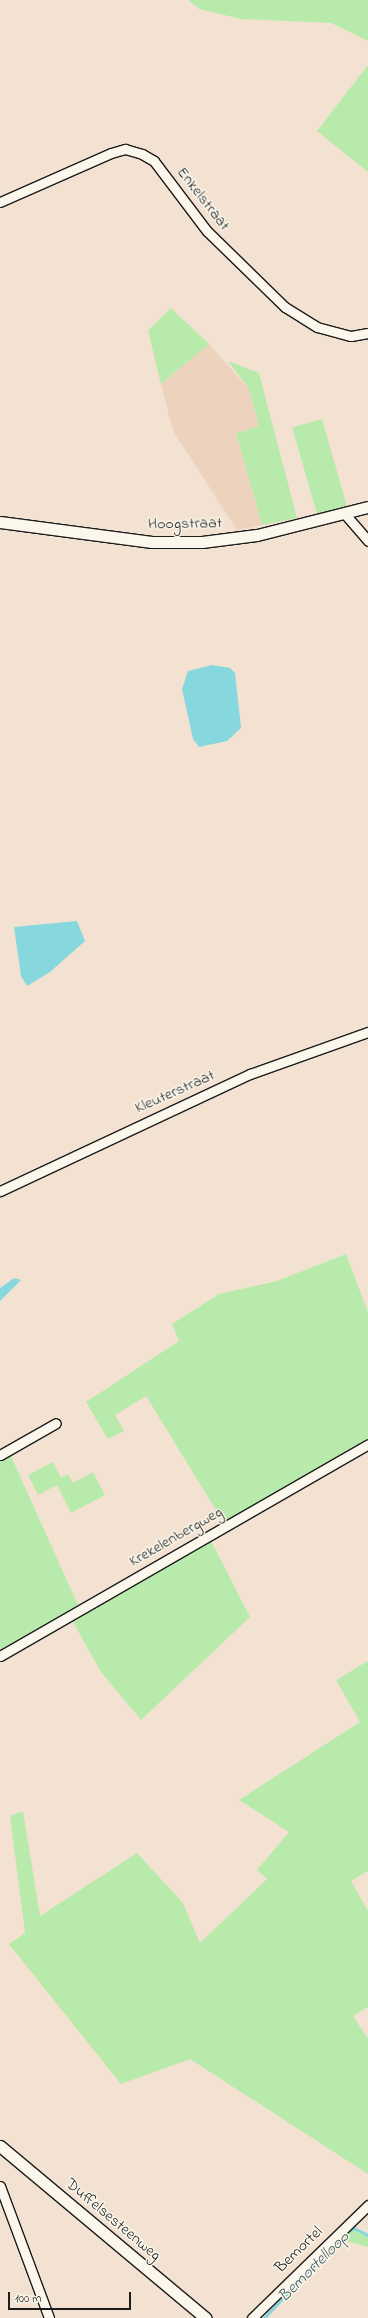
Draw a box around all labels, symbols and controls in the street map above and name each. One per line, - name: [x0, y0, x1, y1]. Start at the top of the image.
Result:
- street label: Enkelstraat: [172, 163, 234, 235]
- street label: Hoogstraat: [148, 514, 222, 534]
- street label: Kleuterstraat: [132, 1066, 218, 1118]
- street label: Krekelenbergweg: [126, 1503, 226, 1571]
- street label: Duffelsesteenweg: [62, 2175, 164, 2265]
- street label: Bemortel: [271, 2223, 327, 2277]
- water label: Bemortelloop: [274, 2227, 354, 2307]
- scale bar: [10, 2284, 133, 2310]
- text: 100 m: [15, 2290, 42, 2308]

